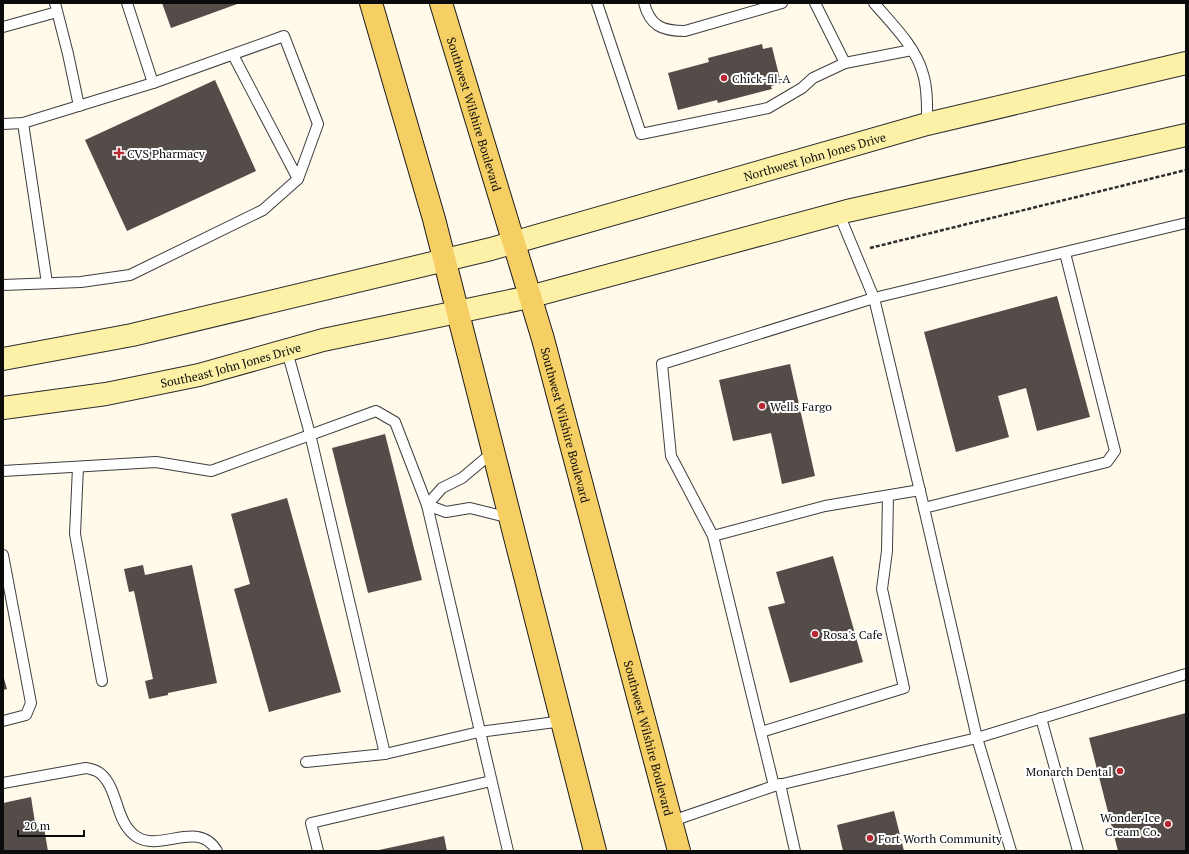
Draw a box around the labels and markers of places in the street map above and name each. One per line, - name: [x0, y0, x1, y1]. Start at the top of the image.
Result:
- place label: Chick-fil-A: [732, 71, 791, 86]
- marker: Chick-fil-A: [719, 73, 729, 83]
- place label: CVS Pharmacy: [127, 146, 206, 161]
- marker: CVS Pharmacy: [114, 148, 124, 158]
- place label: Wells Fargo: [770, 399, 832, 414]
- marker: Wells Fargo: [757, 401, 767, 411]
- place label: Rosa's Cafe: [823, 627, 882, 642]
- marker: Rosa's Cafe: [810, 629, 820, 639]
- place label: Monarch Dental: [1026, 764, 1112, 779]
- marker: Monarch Dental: [1115, 766, 1125, 776]
- place label: Wonder Ice Cream Co.: [1100, 810, 1160, 839]
- marker: Wonder Ice Cream Co.: [1163, 819, 1173, 829]
- place label: Fort Worth Community: [878, 831, 1003, 846]
- marker: Fort Worth Community: [865, 833, 875, 843]

